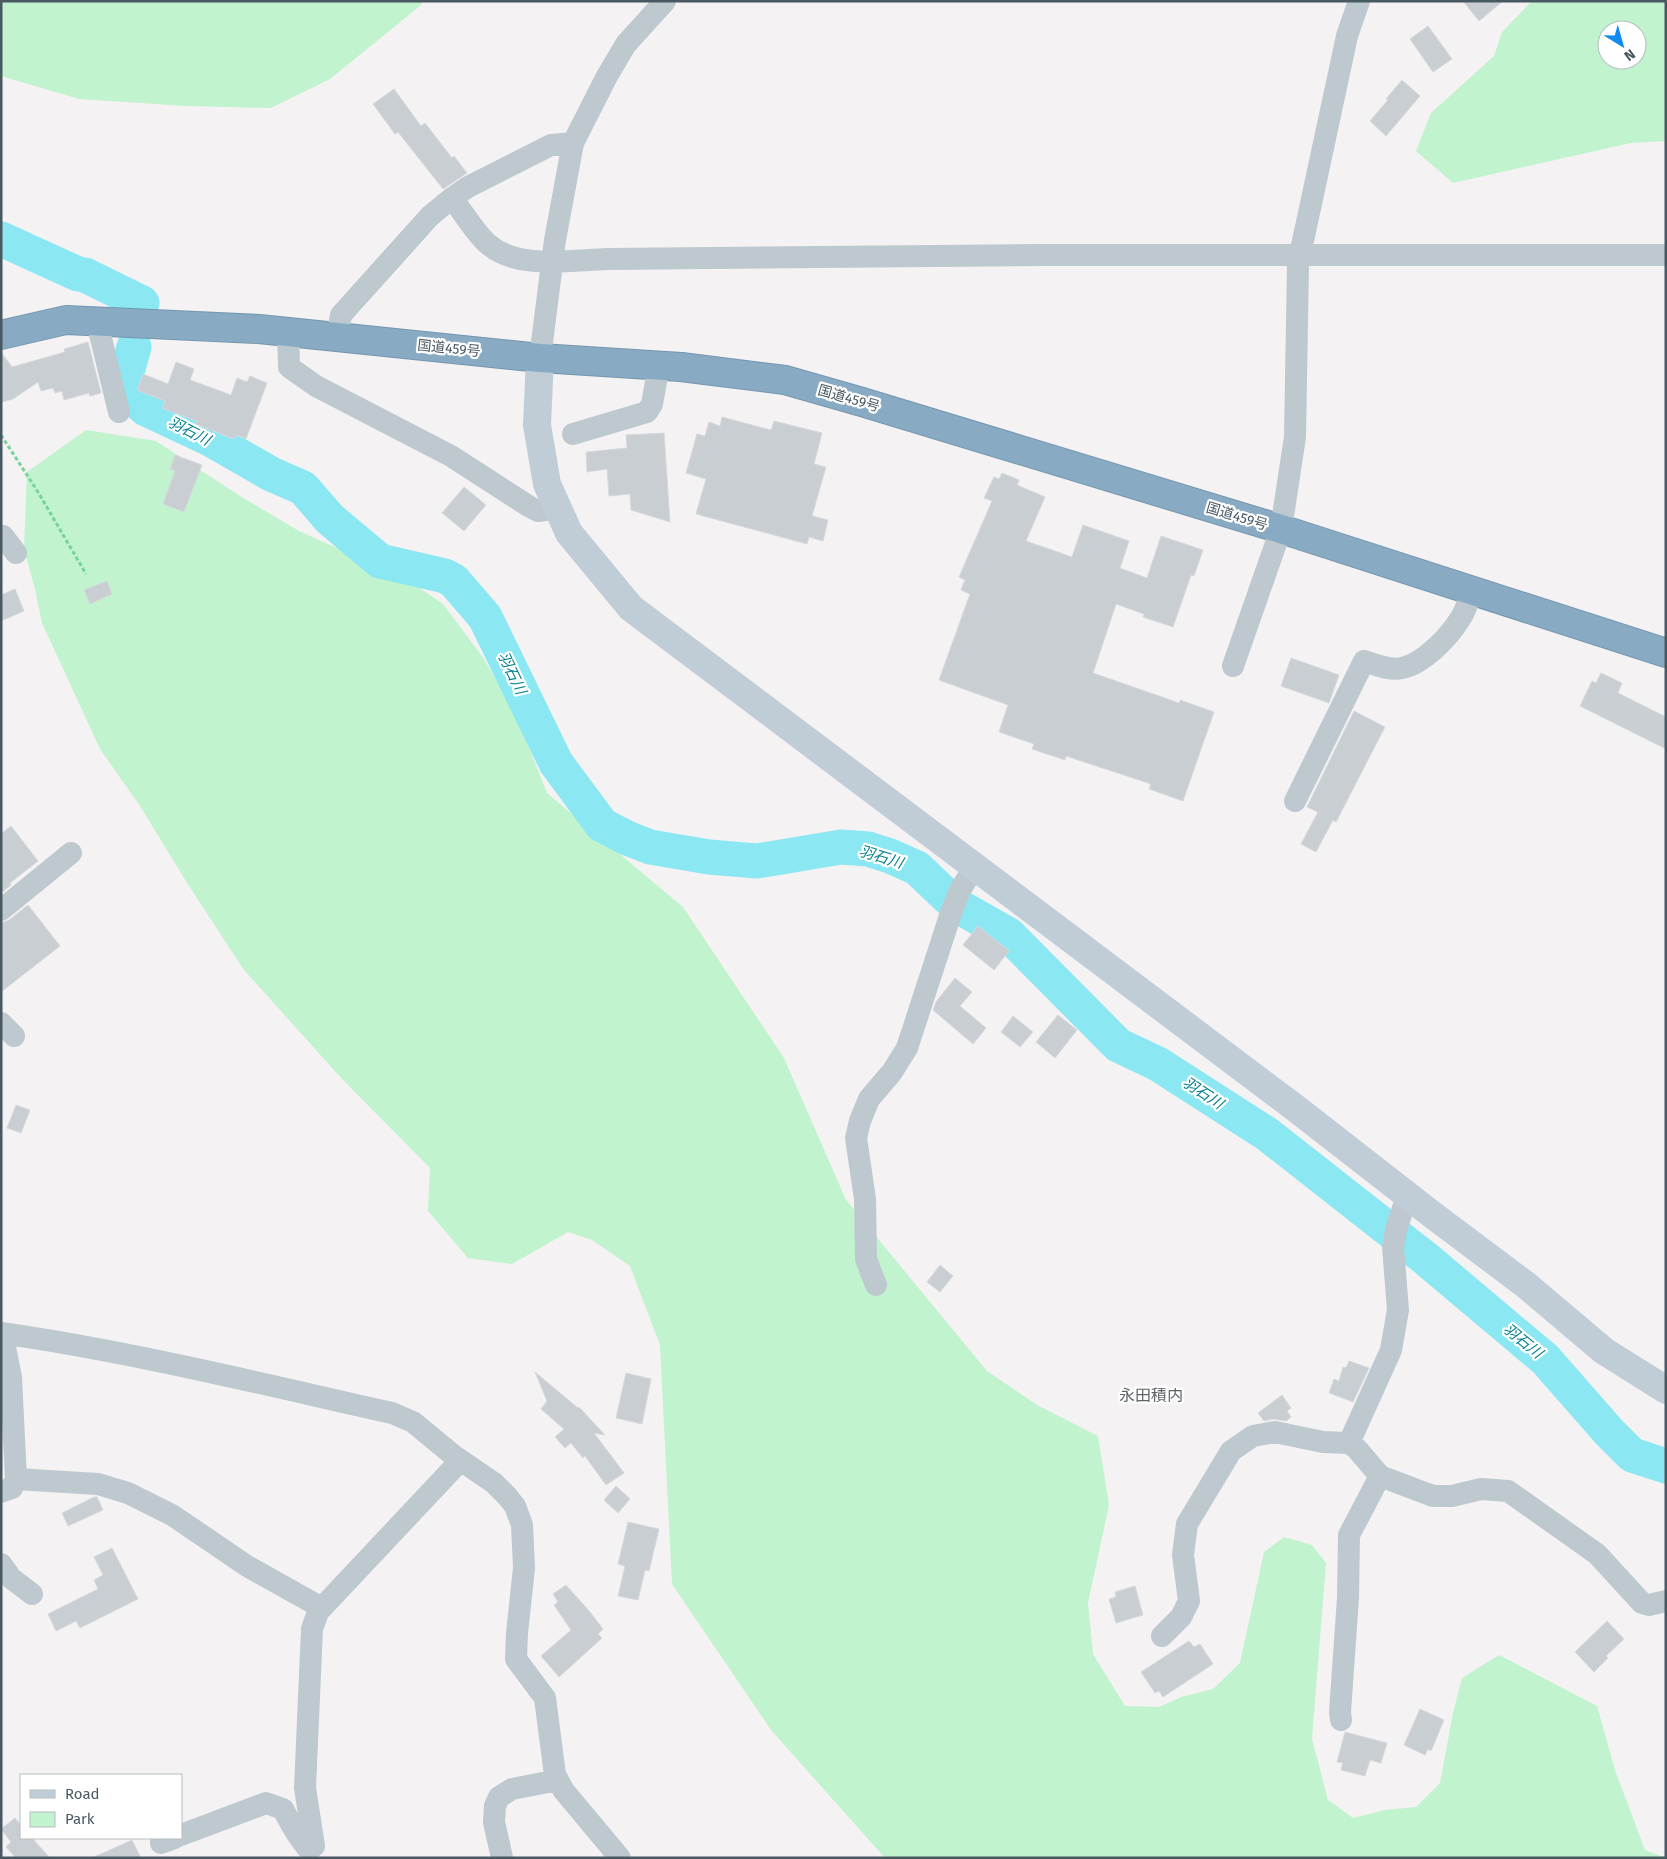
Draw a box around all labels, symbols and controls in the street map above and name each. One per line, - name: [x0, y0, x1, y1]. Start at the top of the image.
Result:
- north arrow: [1597, 20, 1647, 70]
- text: N: [1621, 45, 1638, 65]
- street label: 国道459号: [416, 337, 481, 360]
- street label: 国道459号: [816, 382, 882, 415]
- water label: 羽石川: [165, 413, 215, 450]
- street label: 国道459号: [1204, 499, 1270, 534]
- water label: 羽石川: [494, 649, 531, 699]
- water label: 羽石川: [857, 842, 907, 873]
- water label: 羽石川: [1179, 1073, 1228, 1114]
- water label: 羽石川: [1500, 1320, 1548, 1363]
- district label: 永田積内: [1119, 1386, 1183, 1405]
- legend: [20, 1774, 182, 1839]
- text: Road: [65, 1785, 100, 1803]
- text: Park: [65, 1810, 95, 1828]

